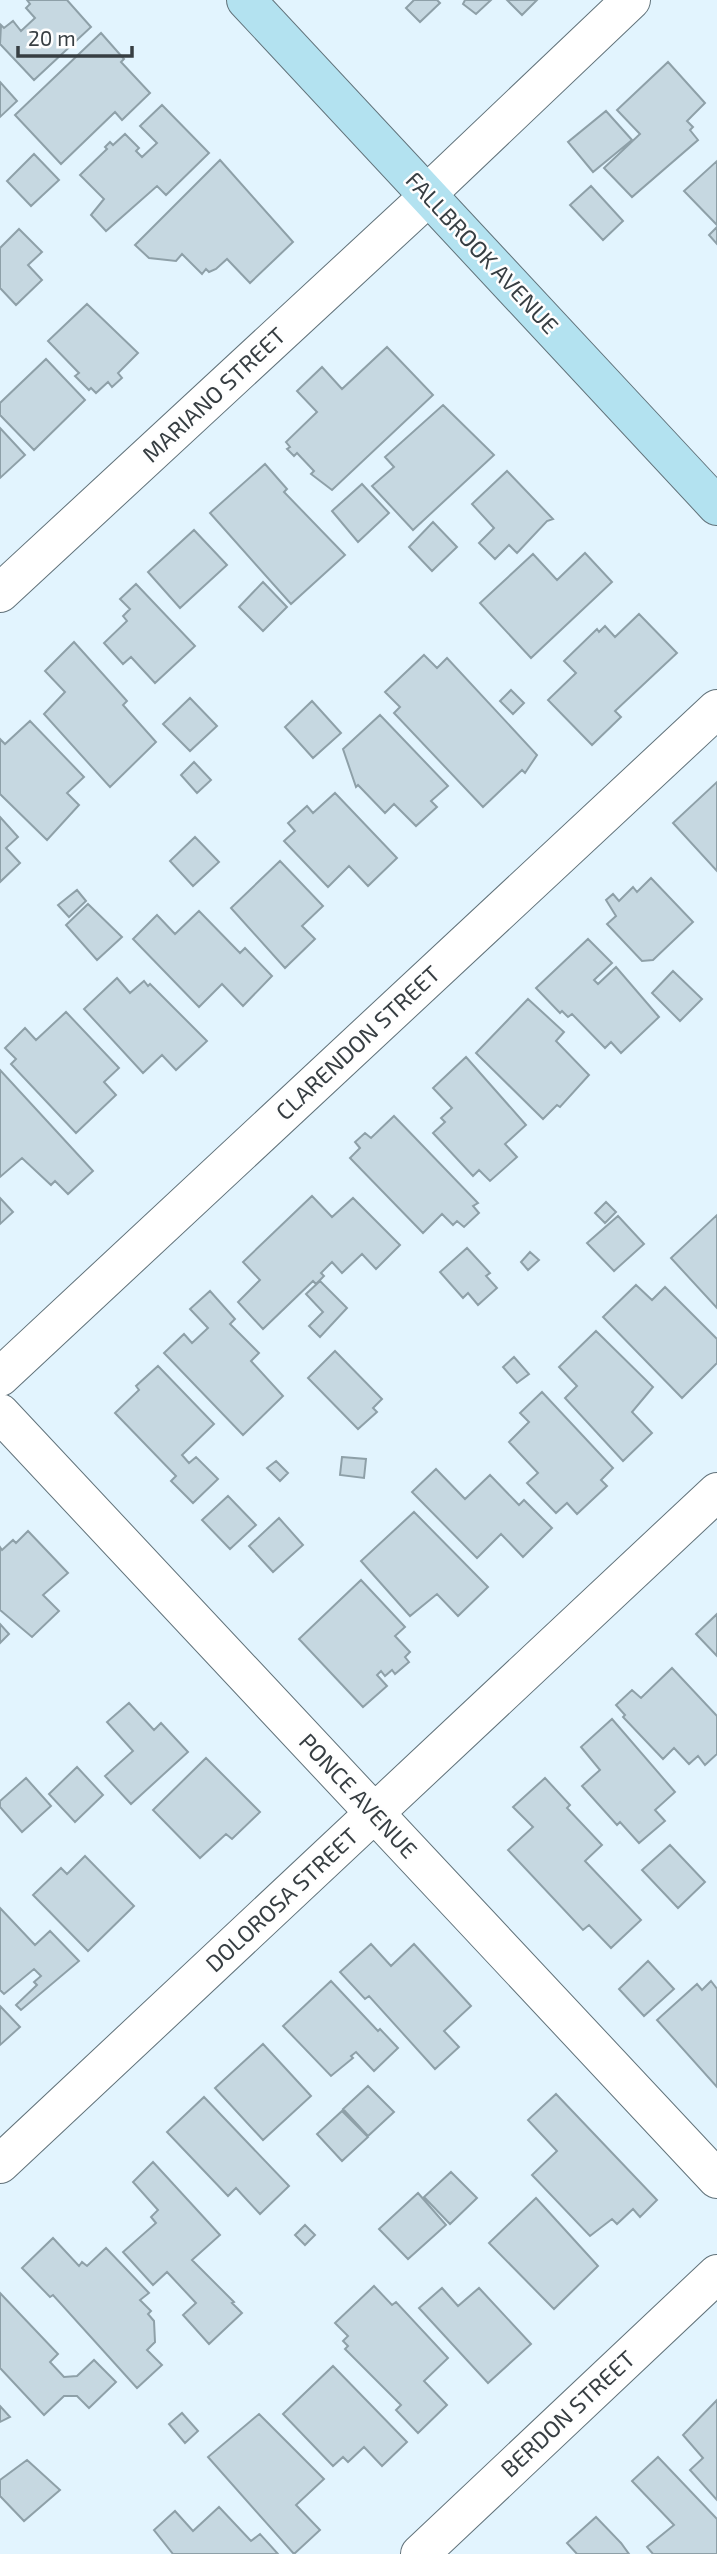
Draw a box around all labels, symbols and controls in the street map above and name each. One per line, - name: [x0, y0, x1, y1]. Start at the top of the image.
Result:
- scale bar: [18, 14, 131, 58]
- text: 20 m: [28, 25, 76, 50]
- street label: FALLBROOK AVENUE: [400, 166, 565, 339]
- street label: MARIANO STREET: [136, 321, 291, 468]
- street label: CLARENDON STREET: [269, 959, 445, 1126]
- street label: PONCE AVENUE: [294, 1727, 424, 1864]
- street label: DOLOROSA STREET: [199, 1821, 363, 1977]
- street label: BERDON STREET: [495, 2344, 640, 2482]

